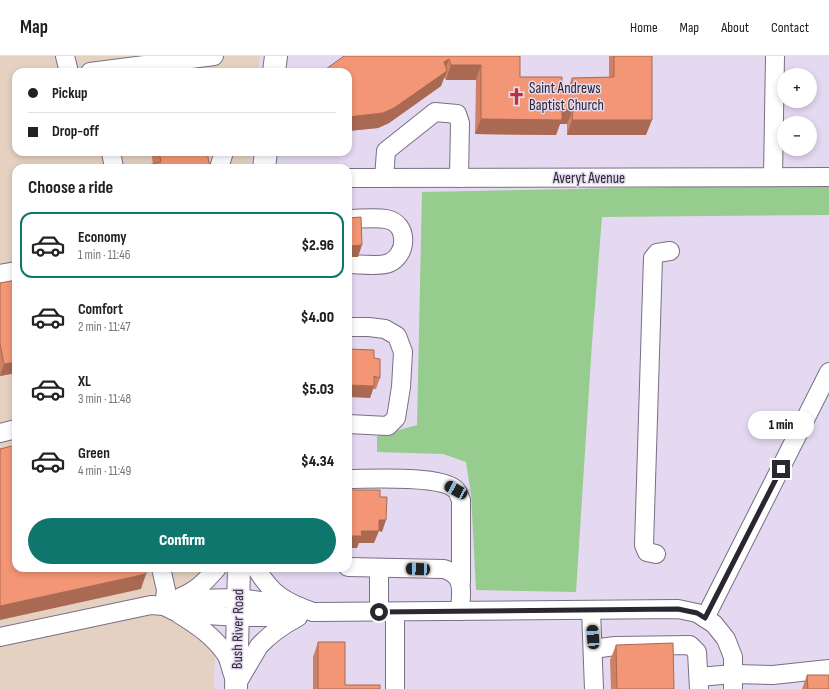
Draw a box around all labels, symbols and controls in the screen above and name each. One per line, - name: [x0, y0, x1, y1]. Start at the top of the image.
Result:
- text: Map: [20, 16, 48, 39]
- text: Home: [630, 19, 658, 36]
- text: Map: [680, 19, 699, 36]
- text: About: [721, 19, 749, 36]
- text: Contact: [771, 19, 809, 36]
- map controls: [777, 68, 817, 156]
- button: +: [777, 68, 817, 108]
- place label: Saint Andrews Baptist Church: [529, 79, 604, 115]
- text: Pickup: [52, 84, 88, 103]
- church icon: Saint Andrews Baptist Church: [506, 87, 526, 107]
- button: −: [777, 116, 817, 156]
- text: Drop-off: [52, 122, 99, 141]
- street label: Averyt Avenue: [552, 169, 625, 188]
- text: Choose a ride: [28, 177, 113, 198]
- icon: car: [30, 227, 66, 263]
- text: Economy: [78, 228, 127, 247]
- text: $2.96: [301, 236, 334, 255]
- text: 1 min · 11:46: [78, 247, 130, 263]
- icon: car: [30, 299, 66, 335]
- text: Comfort: [78, 300, 123, 319]
- text: $4.00: [301, 308, 334, 327]
- text: 2 min · 11:47: [78, 319, 131, 335]
- icon: car: [30, 371, 66, 407]
- text: XL: [78, 372, 91, 391]
- text: $5.03: [302, 380, 334, 399]
- text: 3 min · 11:48: [78, 391, 131, 407]
- callout: 1 min: [748, 411, 814, 439]
- text: 1 min: [769, 417, 793, 433]
- icon: car: [30, 443, 66, 479]
- text: Green: [78, 444, 110, 463]
- text: $4.34: [301, 452, 334, 471]
- route end: [772, 460, 790, 478]
- text: 4 min · 11:49: [78, 463, 131, 479]
- car: [443, 479, 469, 501]
- button: Confirm: [28, 518, 336, 564]
- car: [406, 563, 430, 575]
- street label: Bush River Road: [228, 589, 248, 669]
- route start: [370, 603, 388, 621]
- car: [586, 625, 600, 649]

